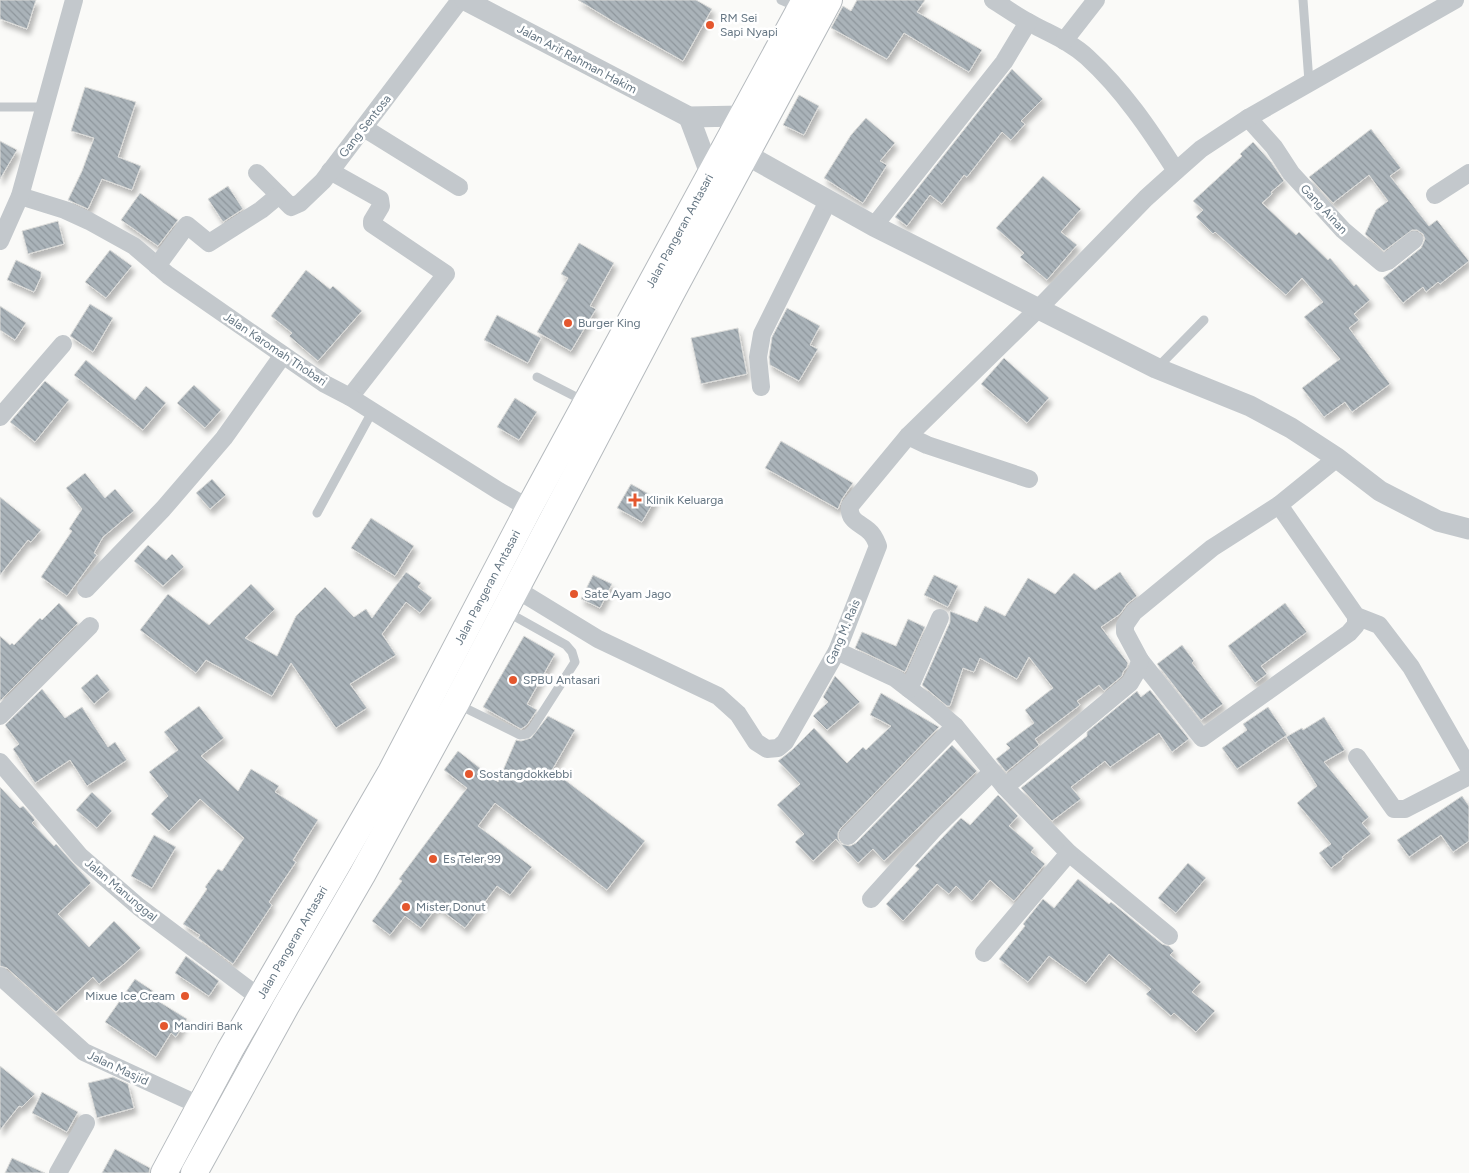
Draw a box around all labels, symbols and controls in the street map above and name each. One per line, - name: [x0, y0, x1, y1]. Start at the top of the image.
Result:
- place label: RM Sei Sapi Nyapi: [720, 11, 778, 39]
- marker: RM Sei Sapi Nyapi: [704, 19, 716, 31]
- street label: Jalan Arif Rahman Hakim: [515, 22, 639, 96]
- street label: Gang Sentosa: [336, 92, 394, 160]
- street label: Jalan Pangeran Antasari: [643, 171, 716, 291]
- street label: Gang Ainan: [1298, 181, 1351, 237]
- street label: Jalan Karomah Thobari: [221, 309, 329, 389]
- place label: Burger King: [578, 316, 641, 330]
- marker: Burger King: [562, 317, 574, 329]
- marker: Klinik Keluarga: [628, 493, 642, 507]
- place label: Klinik Keluarga: [646, 493, 723, 507]
- street label: Jalan Pangeran Antasari: [452, 528, 523, 647]
- place label: Sate Ayam Jago: [584, 587, 671, 601]
- marker: Sate Ayam Jago: [568, 588, 580, 600]
- street label: Gang M. Rais: [823, 597, 863, 667]
- place label: SPBU Antasari: [523, 673, 600, 687]
- marker: SPBU Antasari: [507, 674, 519, 686]
- place label: Sostangdokkebbi: [479, 767, 572, 781]
- marker: Sostangdokkebbi: [463, 768, 475, 780]
- place label: Es Teler 99: [443, 852, 501, 866]
- marker: Es Teler 99: [427, 853, 439, 865]
- street label: Jalan Manunggal: [82, 856, 160, 924]
- street label: Jalan Pangeran Antasari: [254, 883, 330, 1001]
- place label: Mister Donut: [416, 900, 486, 914]
- marker: Mister Donut: [400, 901, 412, 913]
- place label: Mixue Ice Cream: [85, 989, 175, 1003]
- marker: Mixue Ice Cream: [179, 990, 191, 1002]
- place label: Mandiri Bank: [174, 1019, 243, 1033]
- marker: Mandiri Bank: [158, 1020, 170, 1032]
- street label: Jalan Masjid: [85, 1048, 151, 1088]

